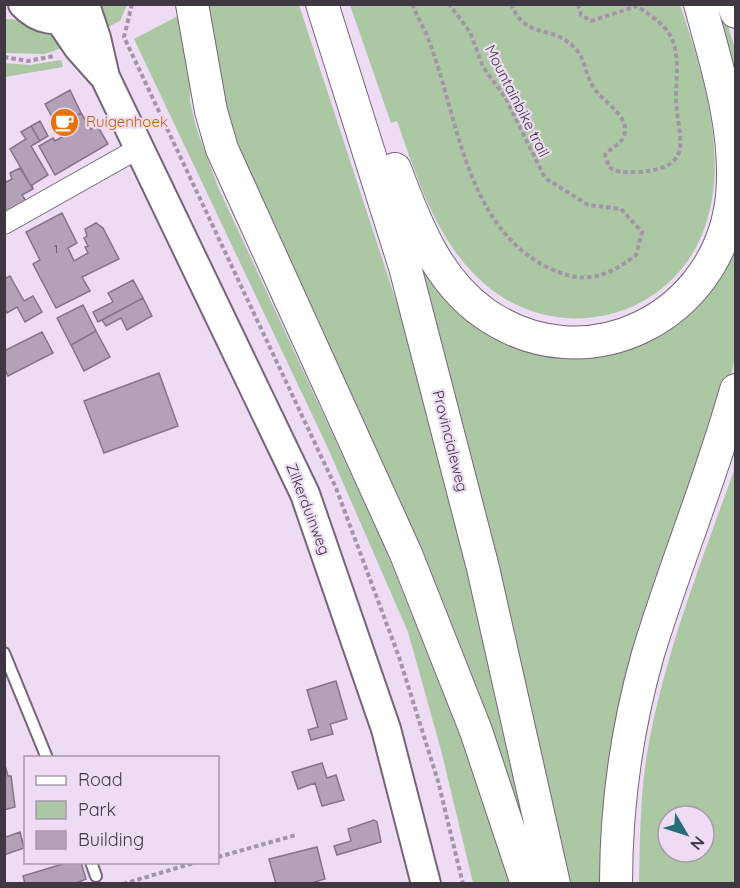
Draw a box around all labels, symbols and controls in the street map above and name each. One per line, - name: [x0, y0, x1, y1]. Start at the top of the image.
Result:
- street label: Mountainbike trail: [481, 41, 554, 160]
- cafe icon: Ruigenhoek: [49, 106, 81, 138]
- place label: Ruigenhoek: [86, 112, 168, 131]
- house number: 1: [54, 241, 58, 256]
- street label: Provincialeweg: [429, 388, 472, 494]
- street label: Zilkerduinweg: [282, 460, 335, 557]
- legend: [24, 756, 219, 864]
- text: Road: [78, 768, 123, 791]
- text: Park: [78, 798, 116, 821]
- north arrow: [656, 804, 716, 864]
- text: Building: [78, 828, 144, 851]
- text: N: [686, 833, 709, 854]

